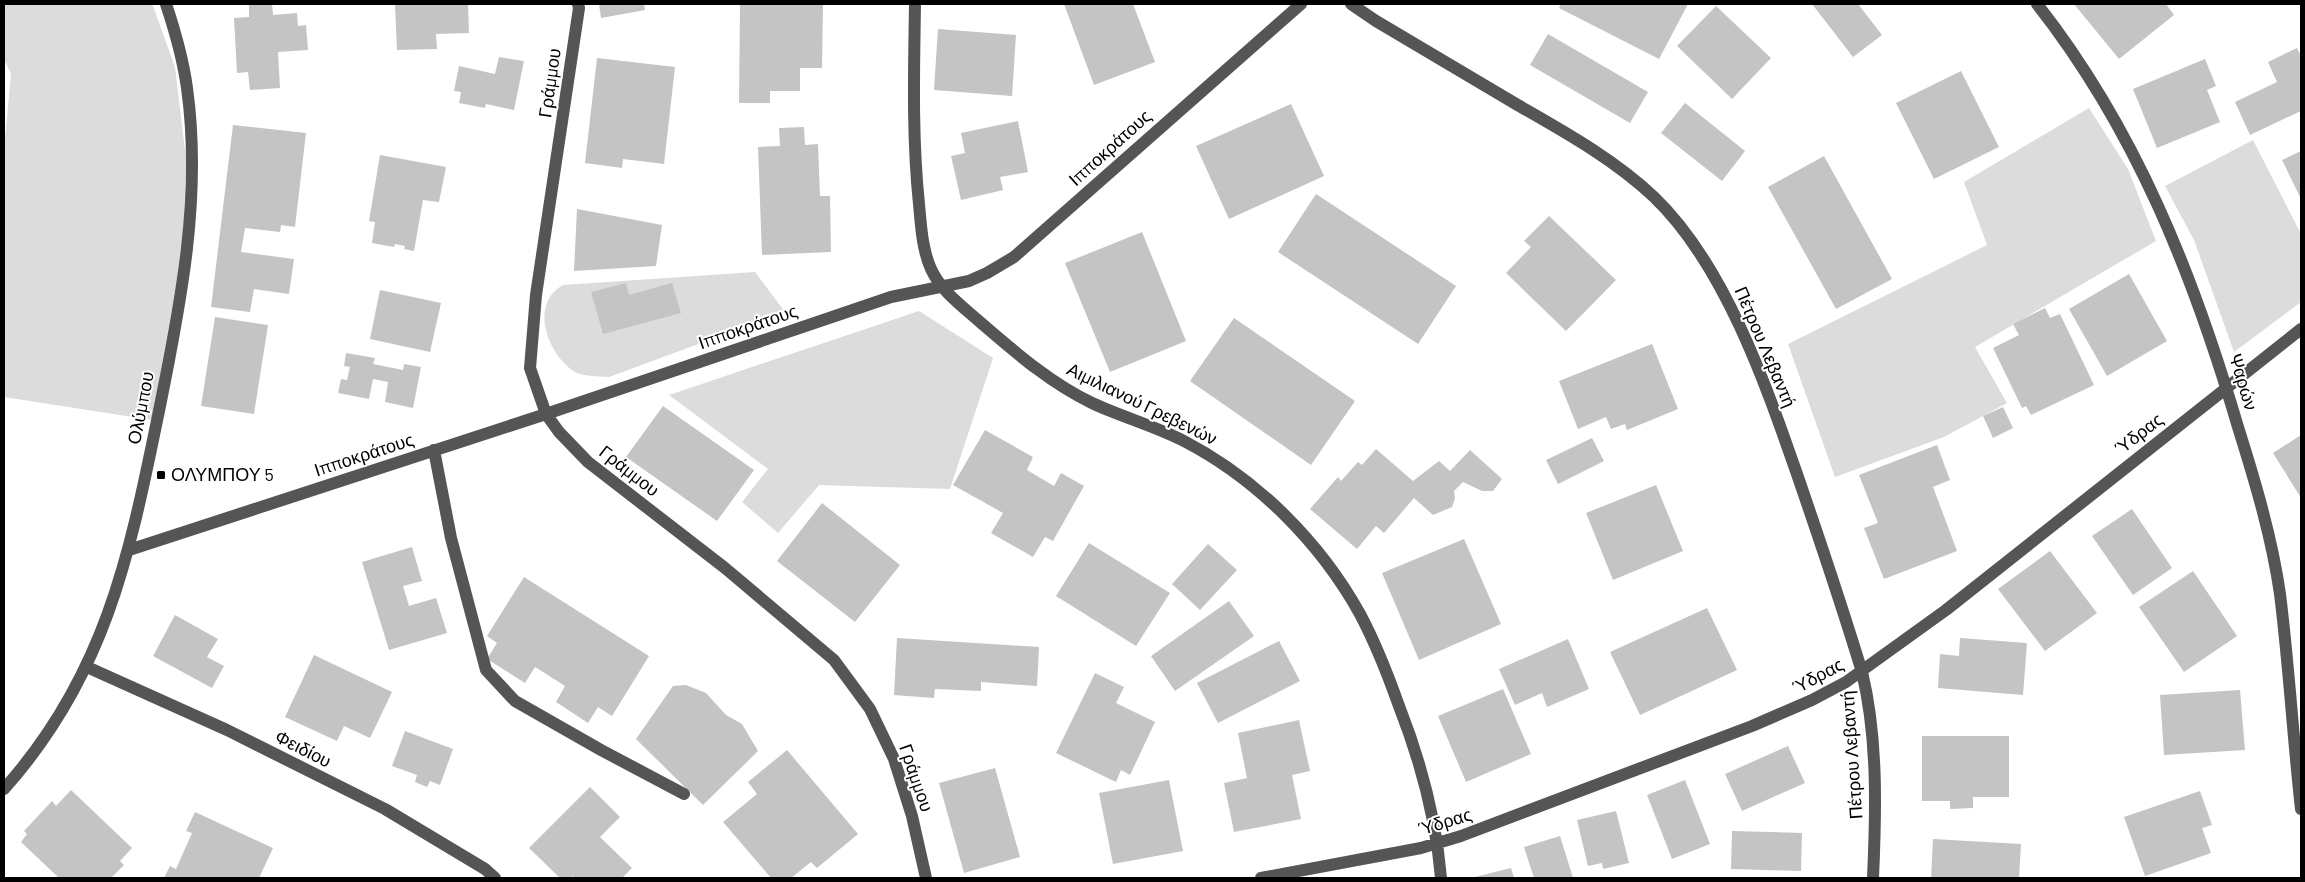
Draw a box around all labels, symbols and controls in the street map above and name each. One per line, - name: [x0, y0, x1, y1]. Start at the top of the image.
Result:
- street label: Γράμμου: [533, 47, 565, 119]
- street label: Ιπποκράτους: [1064, 104, 1155, 190]
- street label: Πέτρου Λεβαντή: [1731, 283, 1801, 410]
- street label: Ιπποκράτους: [695, 299, 800, 353]
- street label: Ψαρών: [2225, 351, 2263, 413]
- street label: Αιμιλιανού Γρεβενών: [1064, 357, 1221, 449]
- street label: Ολύμπου: [122, 370, 158, 446]
- street label: Ύδρας: [2110, 407, 2167, 459]
- street label: Ιπποκράτους: [311, 428, 417, 480]
- street label: Γράμμου: [595, 440, 664, 500]
- place label: ΟΛΥΜΠΟΥ 5: [171, 463, 274, 485]
- marker: ΟΛΥΜΠΟΥ 5: [155, 469, 167, 481]
- street label: Ύδρας: [1788, 652, 1847, 698]
- street label: Πέτρου Λεβαντή: [1836, 690, 1866, 820]
- street label: Φειδίου: [272, 725, 335, 772]
- street label: Γράμμου: [895, 741, 939, 814]
- street label: Ύδρας: [1415, 802, 1474, 840]

